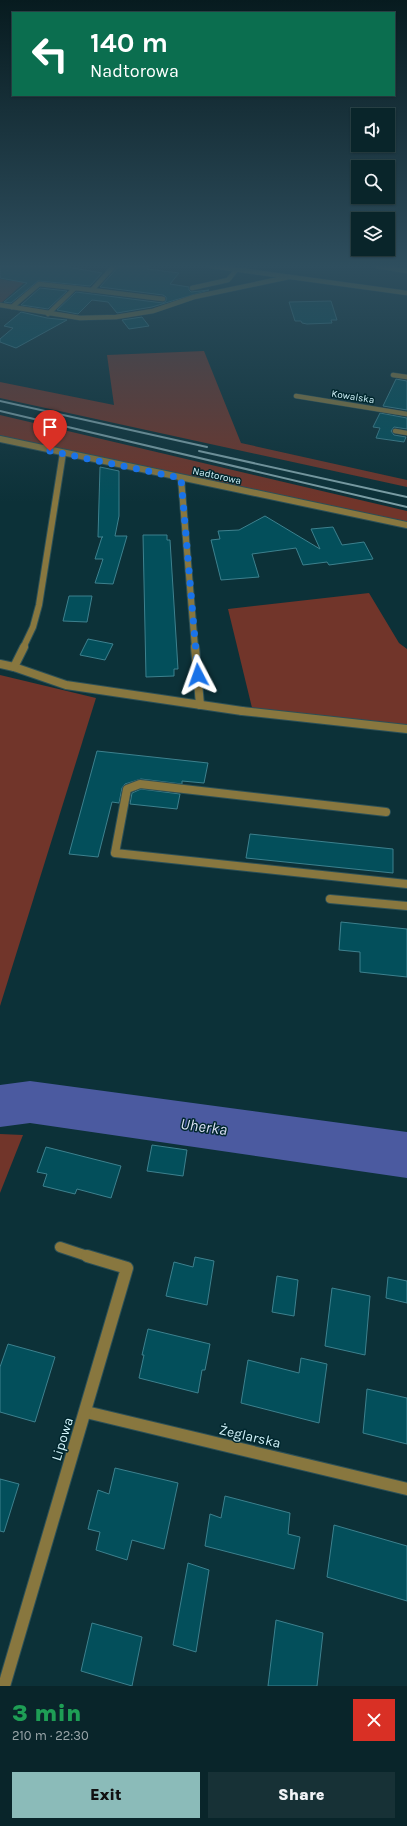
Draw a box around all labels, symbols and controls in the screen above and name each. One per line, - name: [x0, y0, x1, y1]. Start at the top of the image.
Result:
- text: 140 m: [90, 26, 168, 59]
- icon: left: [24, 28, 76, 80]
- text: Nadtorowa: [90, 60, 179, 82]
- map controls: [351, 108, 395, 256]
- button: sound: [351, 108, 395, 152]
- button: search: [351, 160, 395, 204]
- button: layers: [351, 212, 395, 256]
- street label: Kowalska: [330, 388, 375, 406]
- pin: [33, 410, 67, 451]
- icon: arrive: [39, 416, 61, 438]
- street label: Nadtorowa: [191, 465, 242, 487]
- position arrow: [177, 654, 219, 696]
- water label: Uherka: [179, 1114, 229, 1139]
- street label: Lipowa: [48, 1415, 77, 1463]
- street label: Żeglarska: [217, 1421, 282, 1452]
- text: 3 min: [12, 1699, 81, 1727]
- button: close: [353, 1699, 395, 1741]
- text: 210 m · 22:30: [12, 1728, 89, 1743]
- button: Exit: [12, 1772, 200, 1818]
- button: Share: [208, 1772, 395, 1818]

